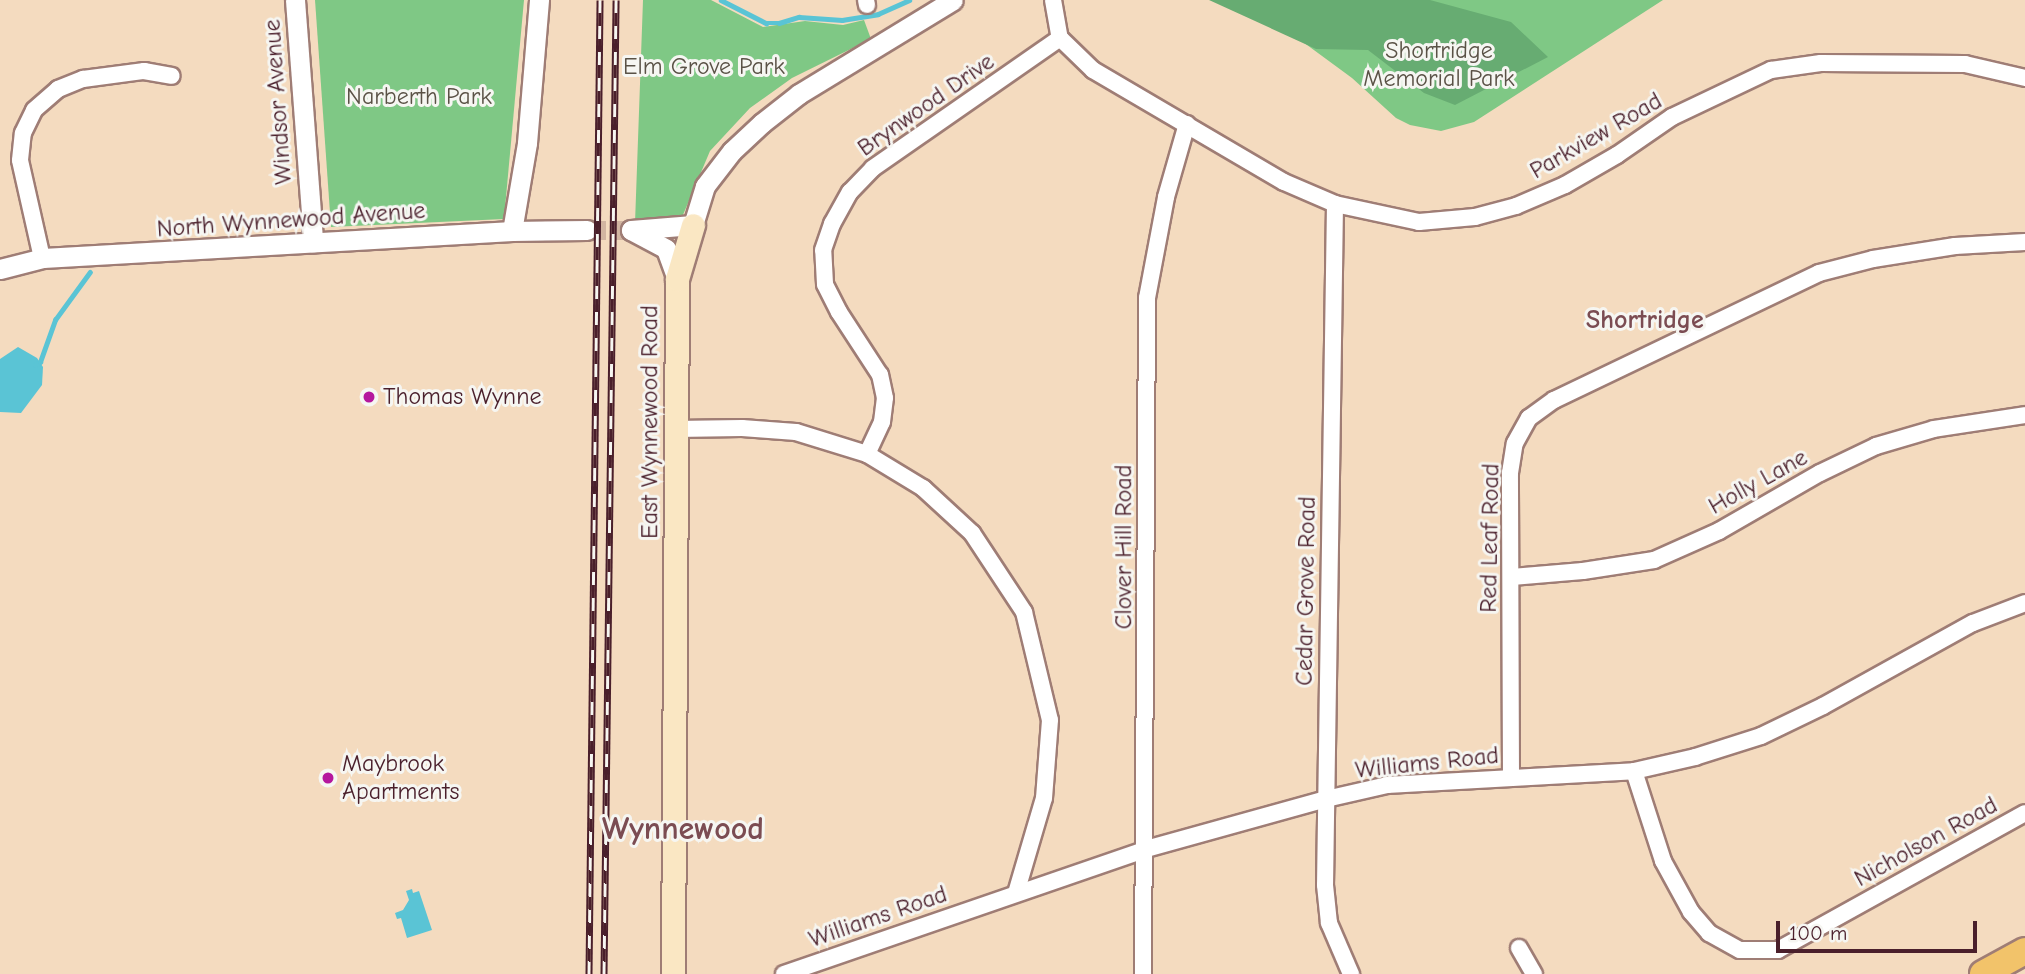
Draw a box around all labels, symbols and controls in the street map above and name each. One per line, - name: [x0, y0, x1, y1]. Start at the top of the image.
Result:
- street label: Windsor Avenue: [258, 18, 298, 186]
- park label: Shortridge Memorial Park: [1363, 37, 1515, 93]
- street label: Brynwood Drive: [852, 47, 1000, 163]
- park label: Elm Grove Park: [623, 53, 785, 81]
- park label: Narberth Park: [346, 83, 492, 111]
- street label: Parkview Road: [1525, 87, 1667, 185]
- street label: North Wynnewood Avenue: [156, 196, 426, 244]
- street label: East Wynnewood Road: [636, 305, 664, 539]
- district label: Shortridge: [1586, 305, 1704, 337]
- place label: Thomas Wynne: [383, 383, 541, 411]
- marker: Thomas Wynne: [361, 389, 377, 405]
- street label: Holly Lane: [1704, 443, 1812, 521]
- street label: Red Leaf Road: [1474, 463, 1506, 613]
- street label: Clover Hill Road: [1110, 465, 1138, 629]
- street label: Cedar Grove Road: [1290, 496, 1322, 686]
- street label: Williams Road: [1354, 741, 1500, 785]
- place label: Maybrook Apartments: [342, 750, 459, 806]
- marker: Maybrook Apartments: [320, 770, 336, 786]
- street label: Nicholson Road: [1849, 791, 2003, 893]
- district label: Wynnewood: [602, 810, 764, 848]
- street label: Williams Road: [805, 880, 951, 954]
- scale bar: [1780, 908, 1981, 952]
- text: 100 m: [1789, 921, 1847, 945]

